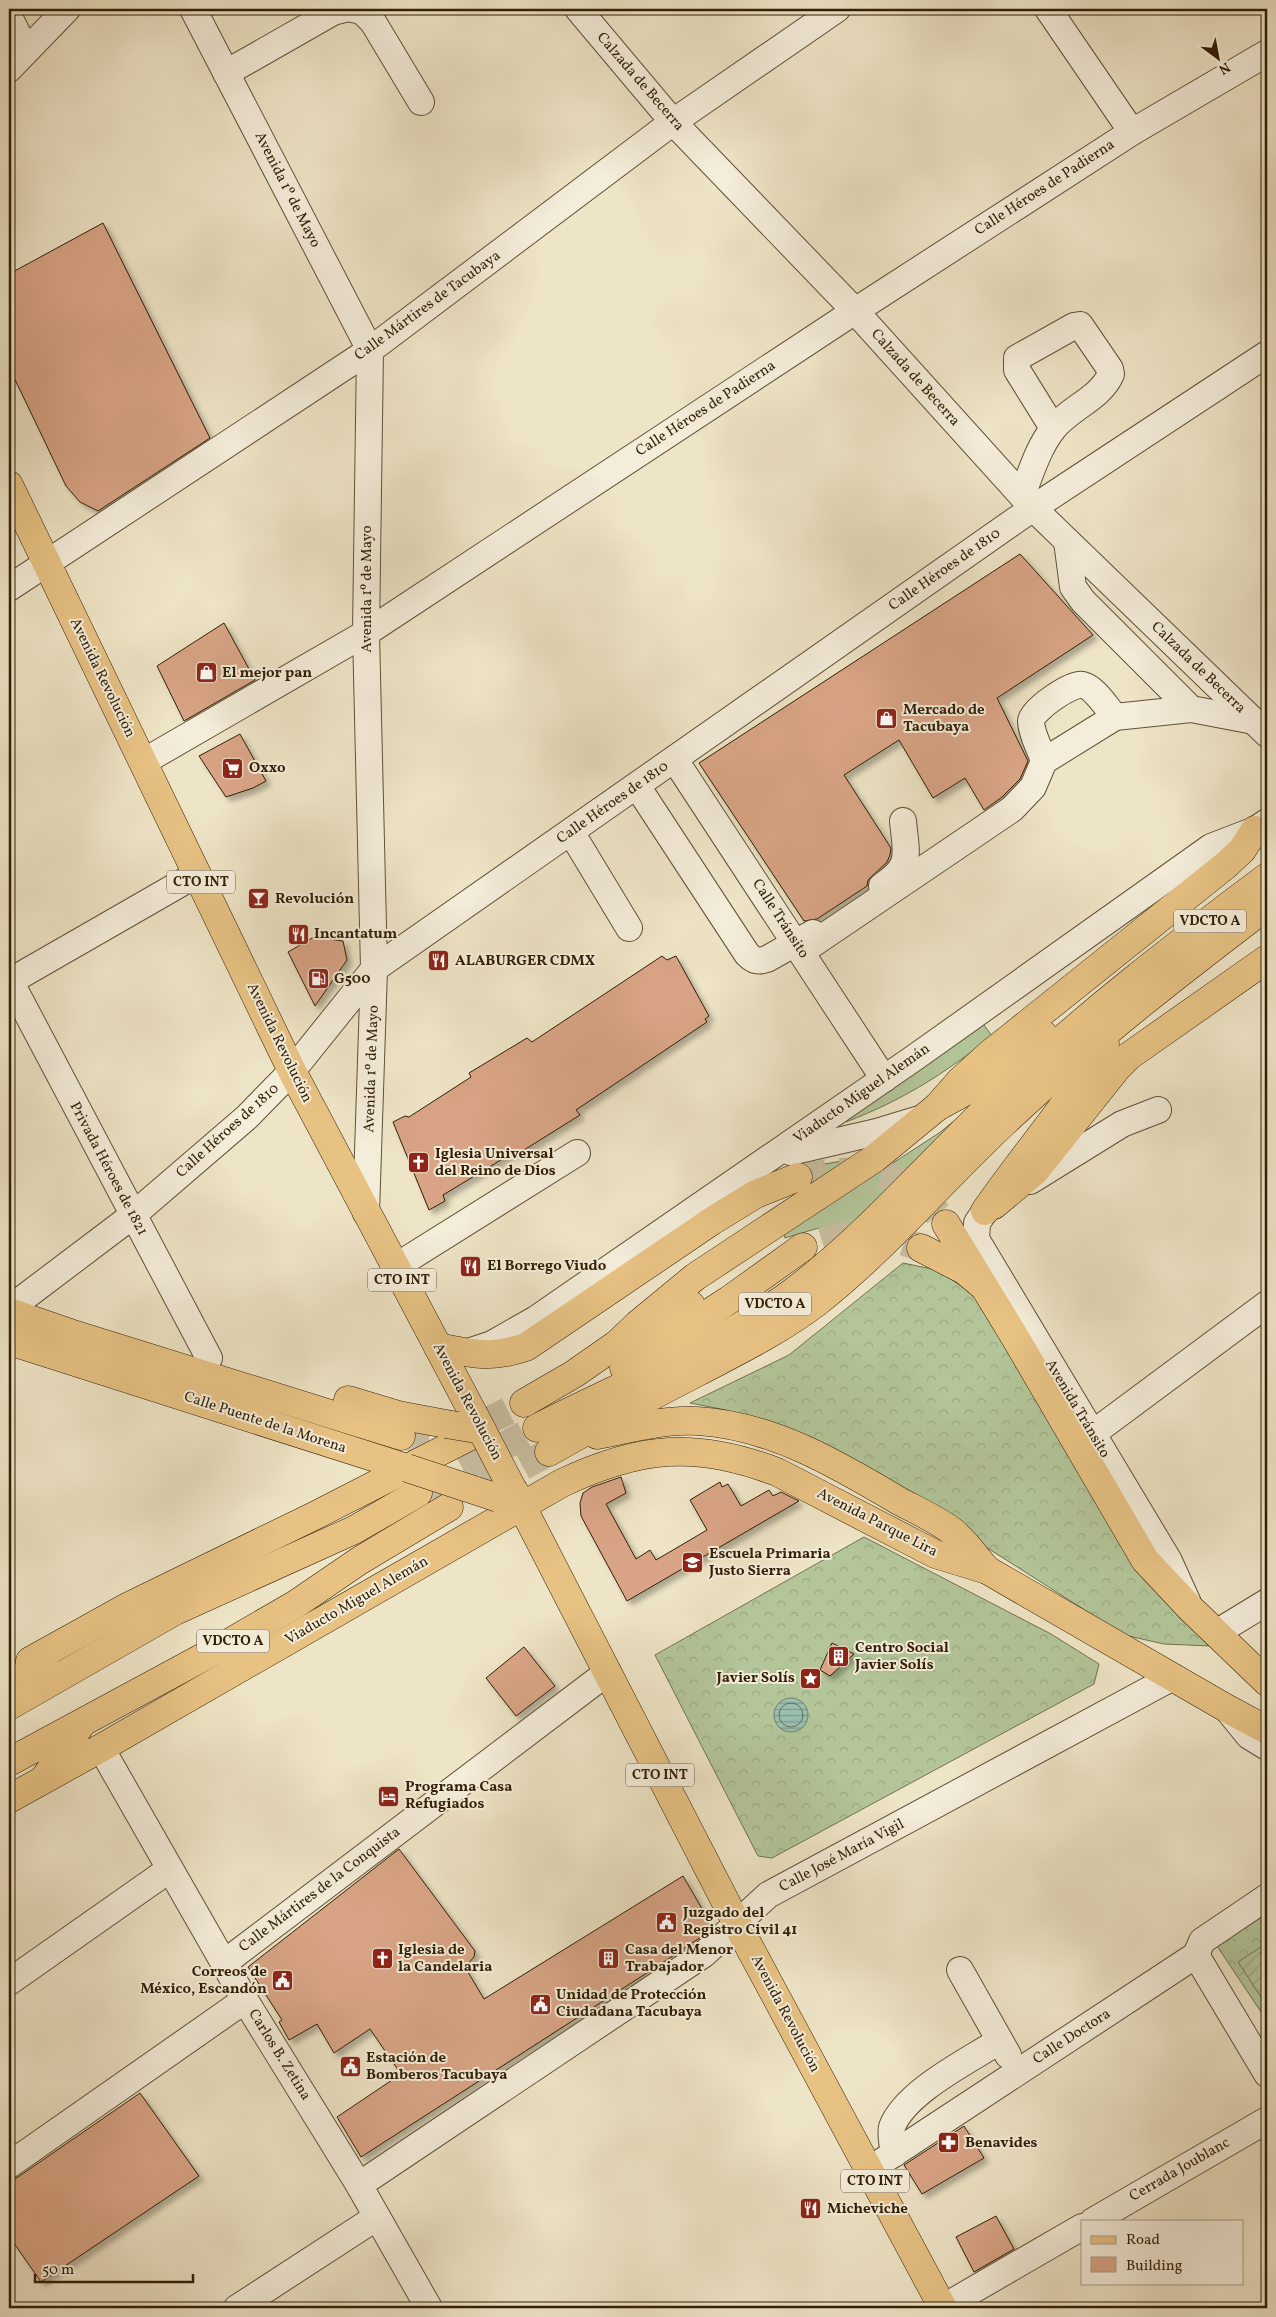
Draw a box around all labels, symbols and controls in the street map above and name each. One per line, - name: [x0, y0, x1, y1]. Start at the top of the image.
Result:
- street label: Calzada de Becerra: [591, 28, 689, 136]
- north arrow: [1194, 32, 1244, 82]
- text: N: [1215, 57, 1233, 79]
- street label: Avenida 1º de Mayo: [249, 128, 325, 252]
- street label: Calle Héroes de Padierna: [971, 135, 1119, 241]
- street label: Calle Mártires de Tacubaya: [351, 246, 505, 366]
- street label: Calzada de Becerra: [866, 325, 964, 431]
- street label: Calle Héroes de Padierna: [632, 356, 780, 462]
- street label: Calle Héroes de 1810: [885, 523, 1005, 617]
- street label: Avenida 1º de Mayo: [357, 525, 378, 653]
- street label: Avenida Revolución: [64, 615, 140, 741]
- street label: Calzada de Becerra: [1146, 617, 1250, 719]
- shop icon: El mejor pan: [194, 661, 218, 685]
- place label: El mejor pan: [222, 663, 312, 684]
- place label: Mercado de Tacubaya: [903, 700, 985, 738]
- shop icon: Mercado de Tacubaya: [875, 707, 899, 731]
- supermarket icon: Oxxo: [221, 756, 245, 780]
- street label: Calle Héroes de 1810: [553, 756, 673, 850]
- place label: Oxxo: [249, 758, 286, 779]
- road number: CTO INT: [167, 870, 235, 894]
- street label: Calle Tránsito: [746, 875, 814, 963]
- bar icon: Revolución: [247, 887, 271, 911]
- place label: Revolución: [275, 889, 354, 910]
- road number: VDCTO A: [1174, 909, 1246, 932]
- restaurant icon: Incantatum: [286, 922, 310, 946]
- place label: Incantatum: [314, 924, 398, 945]
- restaurant icon: ALABURGER CDMX: [427, 949, 451, 973]
- place label: ALABURGER CDMX: [455, 951, 596, 972]
- fuel station icon: G500: [306, 967, 330, 991]
- place label: G500: [334, 969, 370, 990]
- street label: Avenida Revolución: [241, 980, 317, 1106]
- street label: Avenida 1º de Mayo: [359, 1005, 385, 1133]
- street label: Viaducto Miguel Alemán: [789, 1039, 935, 1149]
- street label: Calle Héroes de 1810: [172, 1079, 284, 1183]
- street label: Privada Héroes de 1821: [64, 1098, 152, 1240]
- place label: Iglesia Universal del Reino de Dios: [435, 1144, 556, 1182]
- church icon: Iglesia Universal del Reino de Dios: [407, 1151, 431, 1175]
- restaurant icon: El Borrego Viudo: [459, 1254, 483, 1278]
- place label: El Borrego Viudo: [487, 1256, 607, 1277]
- road number: CTO INT: [368, 1268, 436, 1292]
- road number: VDCTO A: [739, 1292, 811, 1316]
- street label: Avenida Revolución: [427, 1339, 507, 1465]
- street label: Avenida Tránsito: [1039, 1356, 1115, 1462]
- street label: Calle Puente de la Morena: [181, 1387, 349, 1459]
- street label: Avenida Parque Lira: [813, 1483, 941, 1563]
- place label: Escuela Primaria Justo Sierra: [708, 1544, 831, 1582]
- street label: Viaducto Miguel Alemán: [281, 1551, 433, 1651]
- school or university icon: Escuela Primaria Justo Sierra: [681, 1551, 705, 1575]
- road number: VDCTO A: [197, 1630, 269, 1652]
- place label: Centro Social Javier Solís: [854, 1638, 949, 1676]
- building icon: Centro Social Javier Solís: [827, 1645, 851, 1669]
- place icon: Javier Solís: [799, 1666, 823, 1690]
- place label: Javier Solís: [715, 1668, 795, 1689]
- road number: CTO INT: [626, 1764, 694, 1786]
- place label: Programa Casa Refugiados: [405, 1777, 513, 1815]
- hotel icon: Programa Casa Refugiados: [377, 1784, 401, 1808]
- street label: Calle José María Vigil: [776, 1814, 908, 1898]
- street label: Calle Mártires de la Conquista: [235, 1822, 405, 1958]
- place label: Juzgado del Registro Civil 41: [682, 1903, 797, 1941]
- public building icon: Juzgado del Registro Civil 41: [655, 1910, 679, 1934]
- place label: Iglesia de la Candelaria: [398, 1940, 492, 1978]
- place label: Casa del Menor Trabajador: [625, 1940, 733, 1978]
- church icon: Iglesia de la Candelaria: [370, 1947, 394, 1971]
- building icon: Casa del Menor Trabajador: [597, 1947, 621, 1971]
- street label: Avenida Revolución: [745, 1951, 825, 2077]
- place label: Correos de México, Escandón: [140, 1962, 267, 2000]
- public building icon: Correos de México, Escandón: [271, 1969, 295, 1993]
- place label: Unidad de Protección Ciudadana Tacubaya: [556, 1985, 707, 2023]
- public building icon: Unidad de Protección Ciudadana Tacubaya: [528, 1992, 552, 2016]
- street label: Calle Doctora: [1029, 2004, 1115, 2070]
- street label: Carlos B. Zetina: [243, 2005, 315, 2105]
- place label: Estación de Bomberos Tacubaya: [366, 2048, 507, 2086]
- public building icon: Estación de Bomberos Tacubaya: [338, 2055, 362, 2079]
- pharmacy icon: Benavides: [937, 2131, 961, 2155]
- place label: Benavides: [965, 2133, 1038, 2154]
- street label: Cerrada Joublanc: [1126, 2133, 1234, 2207]
- road number: CTO INT: [841, 2170, 909, 2192]
- restaurant icon: Micheviche: [799, 2197, 823, 2221]
- place label: Micheviche: [827, 2199, 908, 2220]
- legend: [1081, 2220, 1244, 2284]
- text: Road: [1126, 2230, 1160, 2251]
- scale bar: [35, 2252, 192, 2284]
- text: Building: [1126, 2256, 1183, 2277]
- text: 50 m: [42, 2260, 74, 2281]

